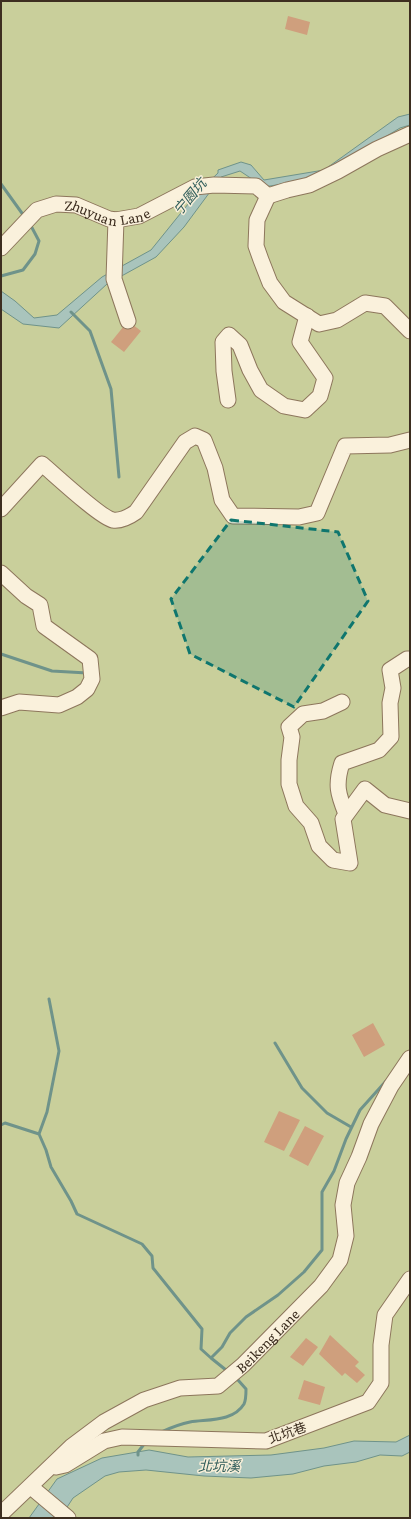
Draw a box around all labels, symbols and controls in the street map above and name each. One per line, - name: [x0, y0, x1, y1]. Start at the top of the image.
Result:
- water label: 宁園坑: [168, 172, 211, 219]
- street label: Zhuyuan Lane: [64, 195, 153, 230]
- street label: Beikeng Lane: [231, 1304, 303, 1377]
- street label: 北坑巷: [265, 1417, 309, 1447]
- water label: 北坑溪: [198, 1455, 242, 1475]

